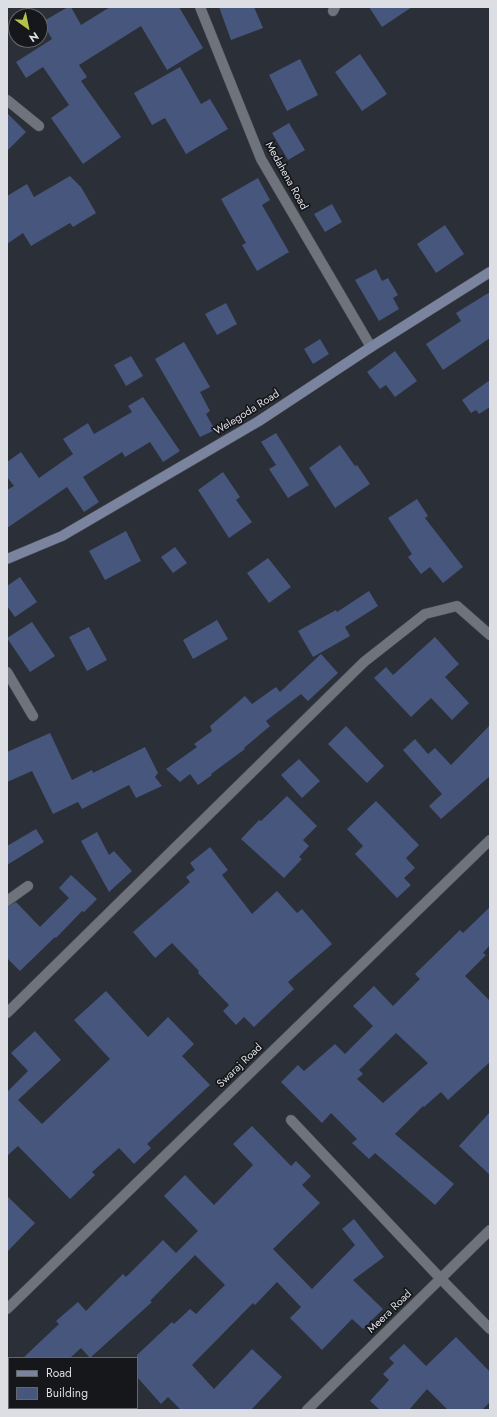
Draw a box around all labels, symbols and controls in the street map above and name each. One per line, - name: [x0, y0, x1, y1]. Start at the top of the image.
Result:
- north arrow: [8, 8, 48, 48]
- text: N: [26, 28, 42, 46]
- street label: Medahena Road: [262, 140, 310, 212]
- street label: Welegoda Road: [212, 388, 282, 438]
- street label: Swaraj Road: [215, 1041, 265, 1091]
- street label: Meera Road: [365, 1288, 415, 1336]
- legend: [8, 1357, 138, 1409]
- text: Road: [46, 1364, 72, 1382]
- text: Building: [46, 1384, 88, 1402]

